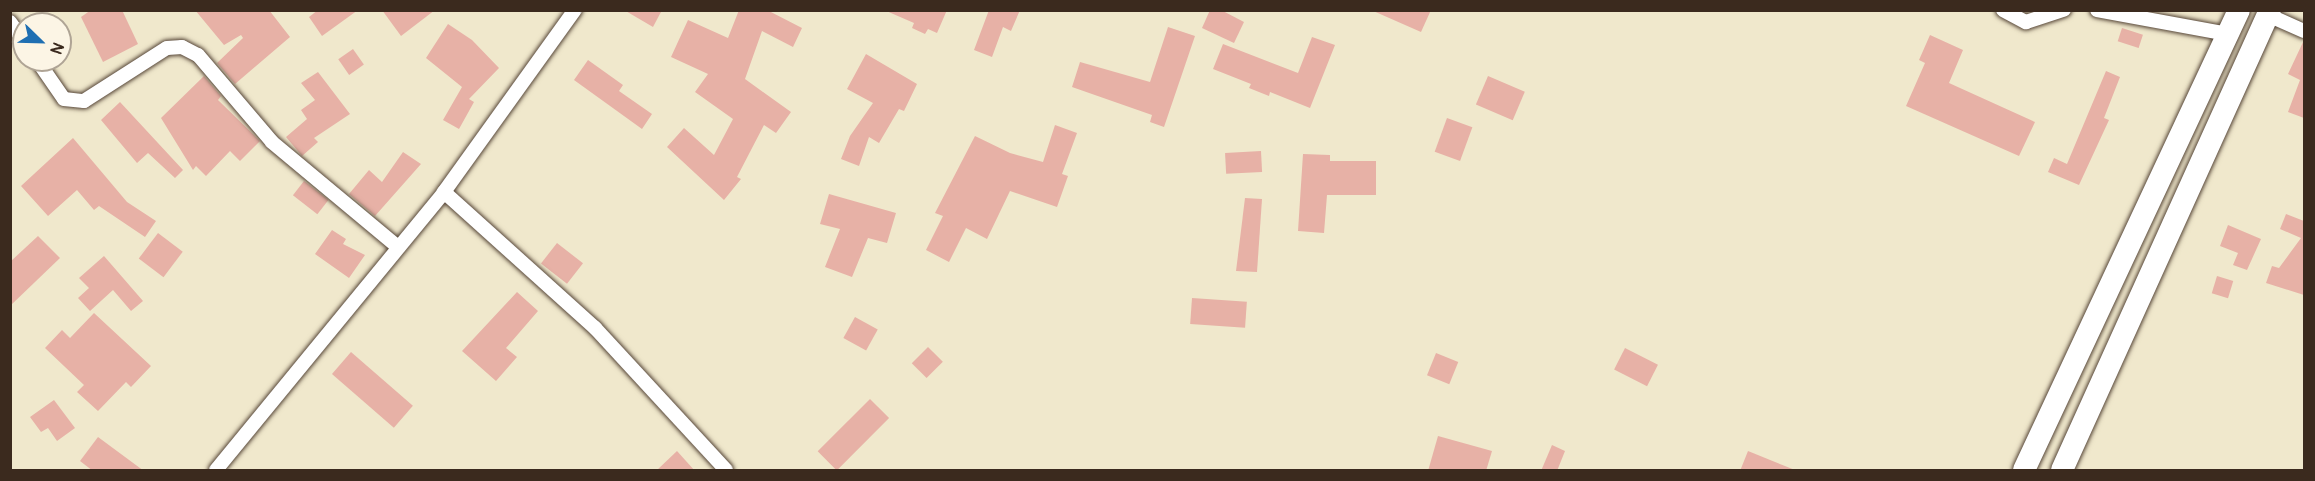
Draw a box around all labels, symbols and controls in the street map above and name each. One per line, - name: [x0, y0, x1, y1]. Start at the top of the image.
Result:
- north arrow: [12, 12, 72, 72]
- text: N: [45, 39, 68, 57]

